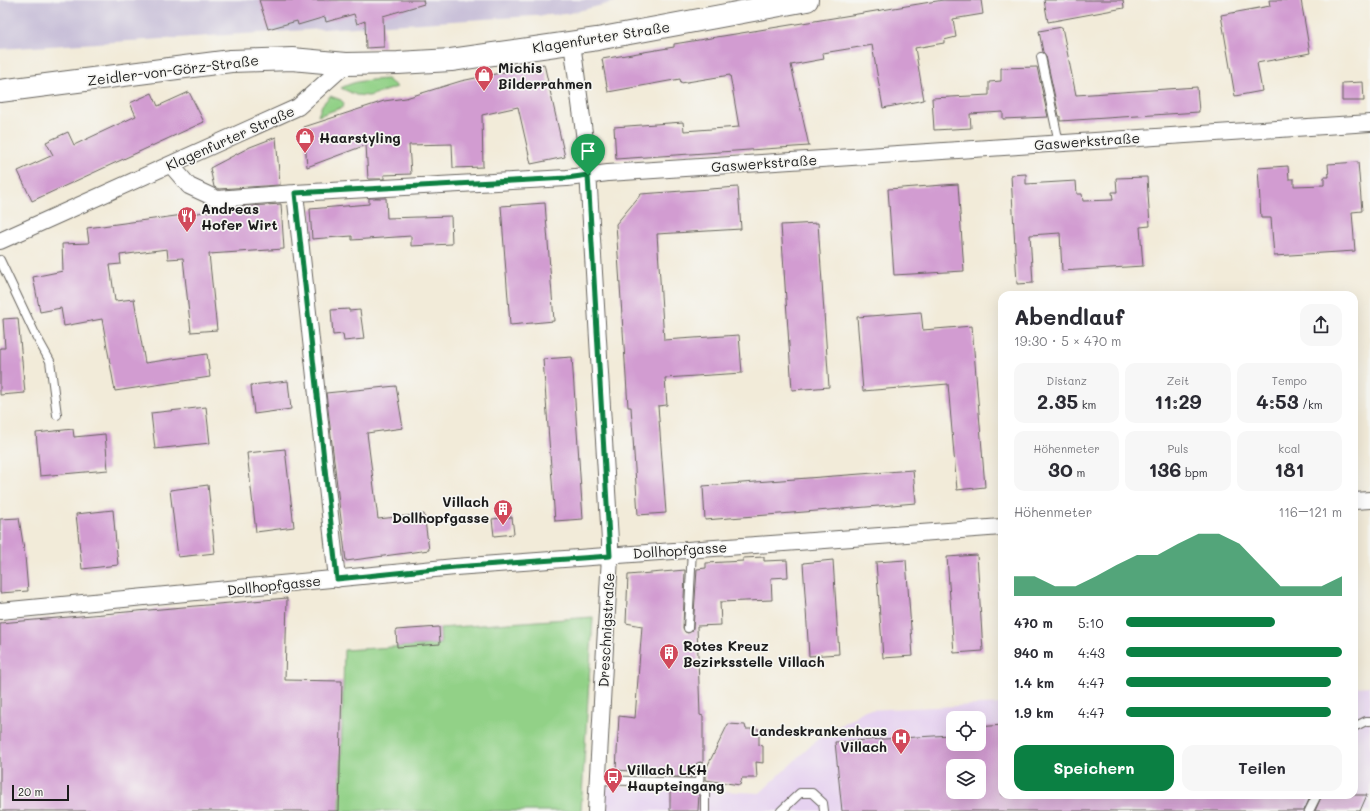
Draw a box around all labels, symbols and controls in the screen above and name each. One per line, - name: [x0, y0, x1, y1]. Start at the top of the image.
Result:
- street label: Klagenfurter Straße: [531, 17, 671, 57]
- street label: Zeidler-von-Görz-Straße: [86, 50, 260, 90]
- place label: Michis Bilderrahmen: [498, 58, 592, 93]
- shop icon: Michis Bilderrahmen: [473, 64, 495, 92]
- street label: Klagenfurter Straße: [163, 101, 297, 175]
- shop icon: Haarstyling: [294, 126, 316, 154]
- place label: Haarstyling: [319, 128, 401, 147]
- street label: Gaswerkstraße: [1033, 128, 1141, 154]
- pin: [571, 134, 605, 175]
- icon: arrive: [577, 140, 599, 162]
- street label: Gaswerkstraße: [710, 150, 818, 176]
- place label: Andreas Hofer Wirt: [201, 199, 278, 234]
- restaurant icon: Andreas Hofer Wirt: [176, 205, 198, 233]
- text: Abendlauf: [1014, 302, 1124, 331]
- button: share: [1300, 304, 1342, 346]
- text: 19:30 · 5 × 470 m: [1014, 332, 1121, 349]
- text: Distanz: [1047, 373, 1087, 388]
- text: Zeit: [1167, 373, 1189, 388]
- text: Tempo: [1272, 373, 1307, 388]
- text: 2.35: [1037, 388, 1078, 414]
- text: 11:29: [1154, 388, 1202, 414]
- text: 4:53: [1256, 388, 1299, 414]
- text: km: [1078, 397, 1096, 412]
- text: /km: [1299, 397, 1323, 412]
- text: Höhenmeter: [1034, 441, 1100, 456]
- text: Puls: [1168, 441, 1188, 456]
- text: kcal: [1278, 441, 1300, 456]
- text: 30: [1048, 456, 1073, 482]
- text: 136: [1148, 456, 1181, 482]
- text: 181: [1274, 456, 1304, 482]
- text: m: [1073, 465, 1085, 480]
- text: bpm: [1181, 465, 1208, 480]
- place label: Villach Dollhopfgasse: [392, 492, 489, 527]
- building icon: Villach Dollhopfgasse: [492, 498, 514, 526]
- text: Höhenmeter: [1014, 503, 1092, 520]
- text: 116–121 m: [1278, 503, 1342, 520]
- street label: Dollhopfgasse: [632, 537, 728, 563]
- street label: Dollhopfgasse: [226, 571, 322, 599]
- street label: Dreschnigstraße: [594, 572, 618, 688]
- text: 470 m: [1014, 614, 1053, 631]
- text: 5:10: [1078, 614, 1103, 631]
- place label: Rotes Kreuz Bezirksstelle Villach: [683, 636, 825, 671]
- building icon: Rotes Kreuz Bezirksstelle Villach: [658, 642, 680, 670]
- text: 940 m: [1014, 644, 1053, 661]
- text: 4:43: [1078, 644, 1105, 661]
- text: 1.4 km: [1014, 674, 1054, 691]
- text: 4:47: [1078, 674, 1105, 691]
- text: 1.9 km: [1014, 704, 1054, 721]
- text: 4:47: [1078, 704, 1105, 721]
- map controls: [946, 711, 986, 799]
- button: locate: [946, 711, 986, 751]
- place label: Landeskrankenhaus Villach: [751, 721, 887, 756]
- hospital icon: Landeskrankenhaus Villach: [890, 727, 912, 755]
- button: Speichern: [1014, 745, 1174, 791]
- button: Teilen: [1182, 745, 1342, 791]
- button: layers: [946, 759, 986, 799]
- place label: Villach LKH Haupteingang: [627, 760, 724, 795]
- bus stop icon: Villach LKH Haupteingang: [602, 766, 624, 794]
- scale bar: [12, 783, 69, 802]
- text: 20 m: [18, 784, 43, 799]

